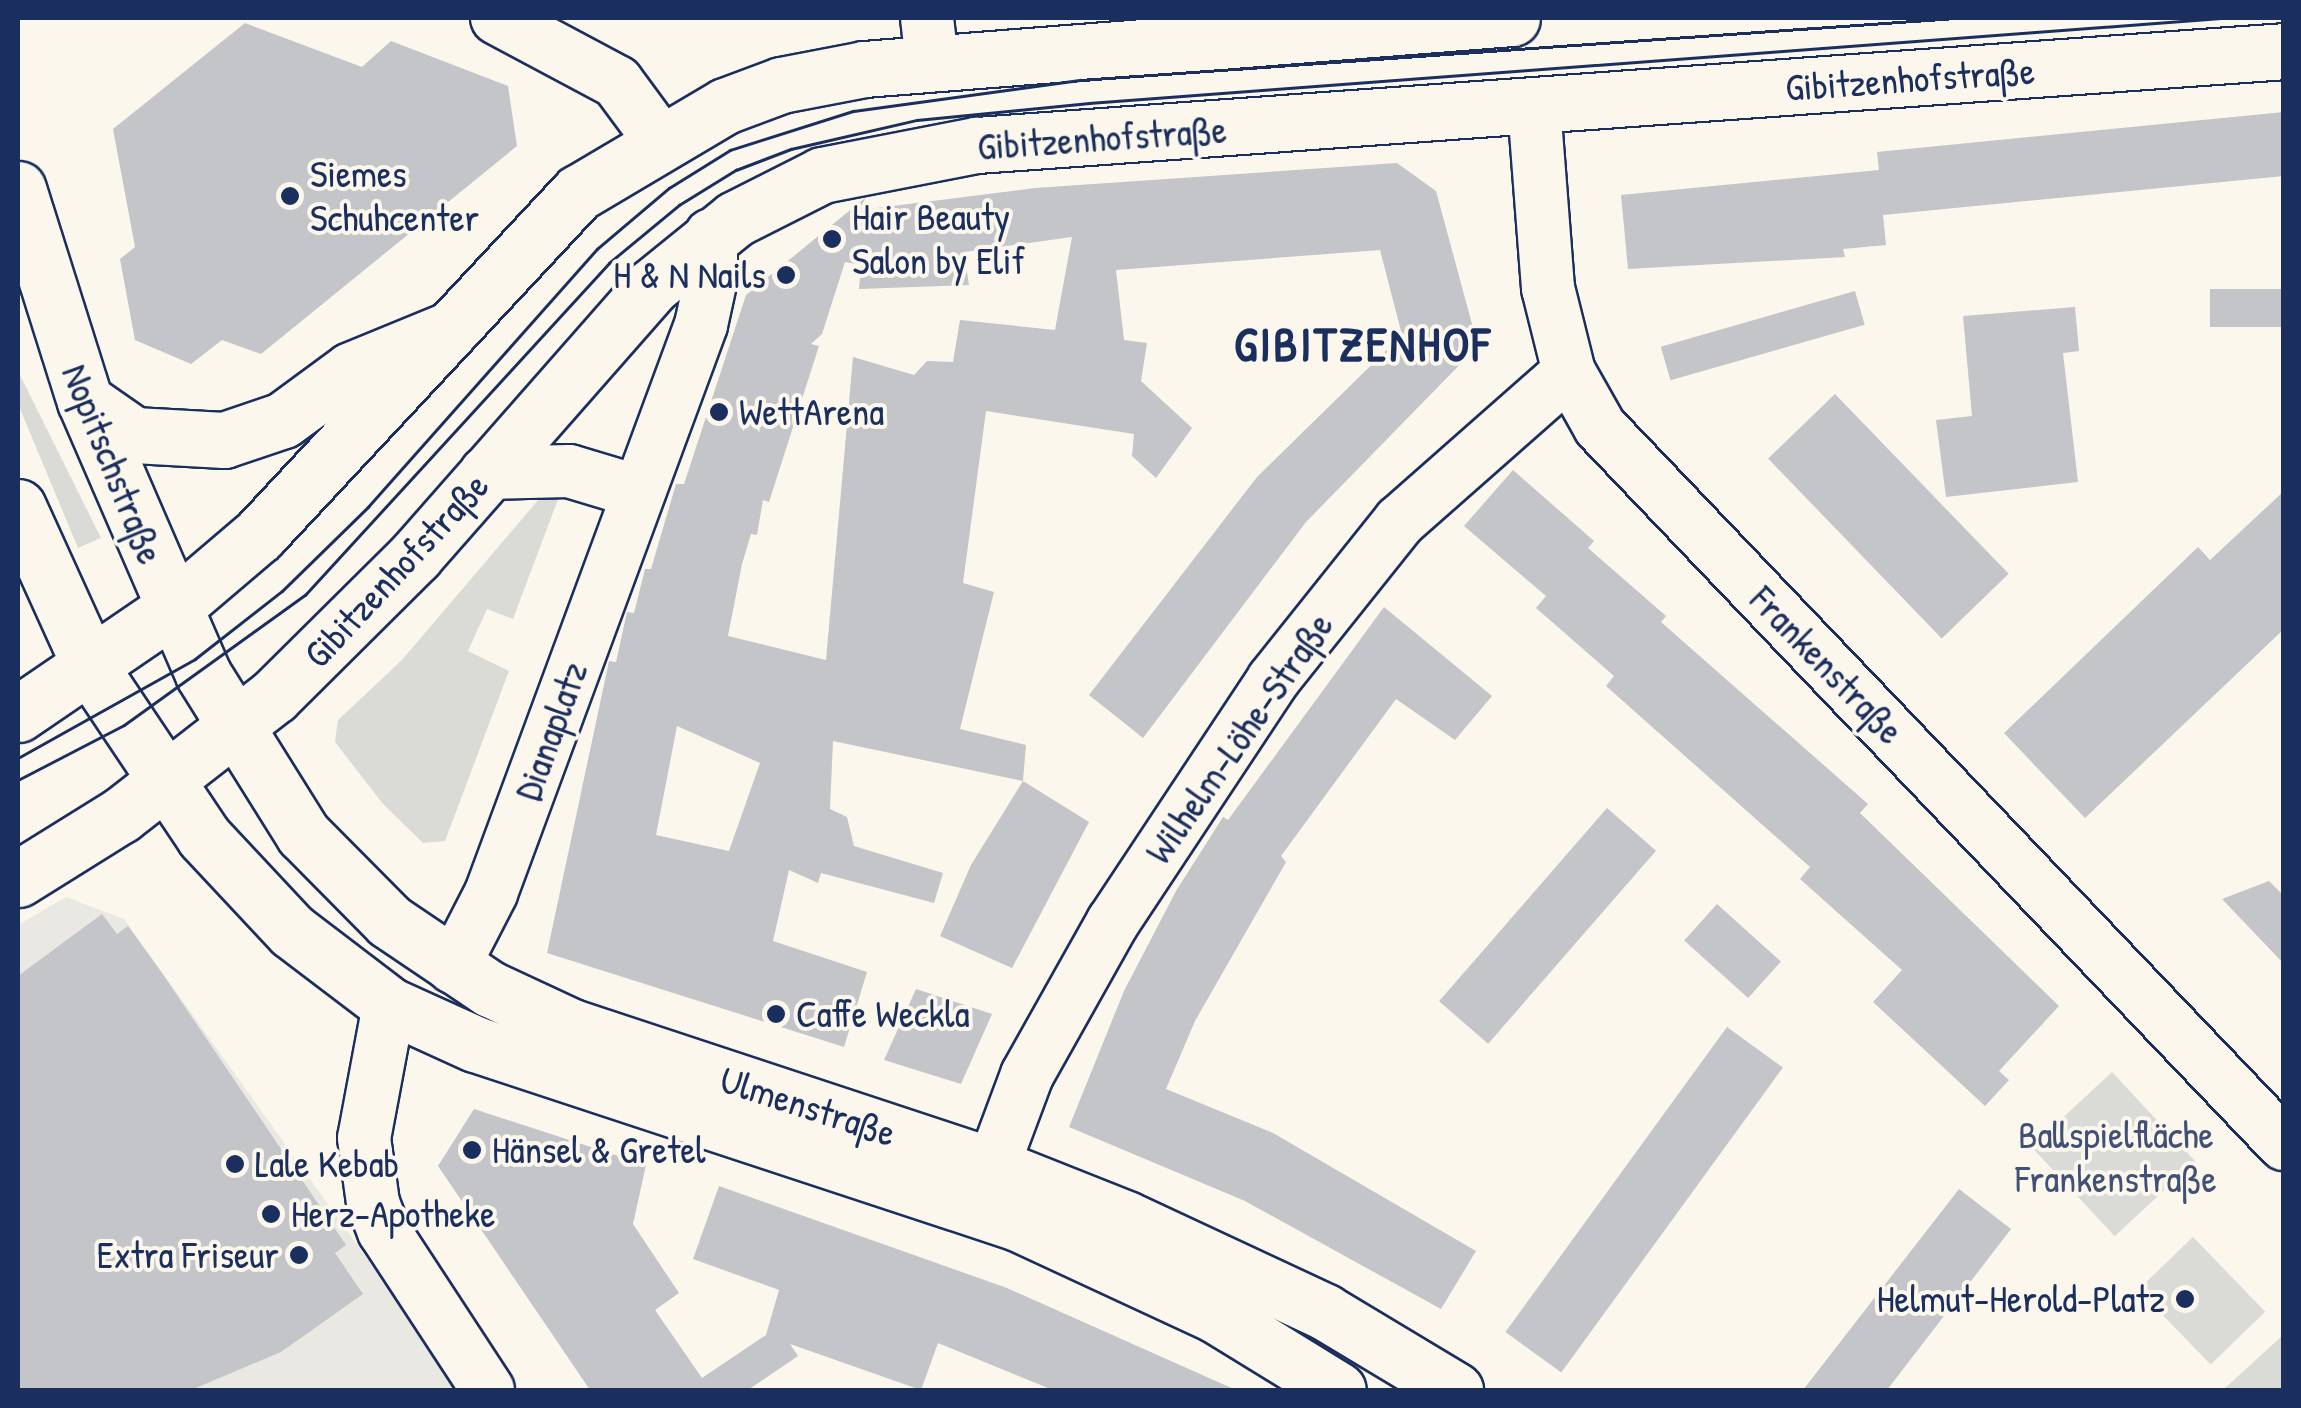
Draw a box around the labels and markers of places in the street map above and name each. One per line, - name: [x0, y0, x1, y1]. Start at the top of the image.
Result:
- place label: Siemes Schuhcenter: [310, 151, 479, 240]
- marker: Siemes Schuhcenter: [279, 185, 301, 207]
- place label: Hair Beauty Salon by Elif: [852, 194, 1025, 284]
- marker: Hair Beauty Salon by Elif: [821, 228, 843, 250]
- place label: H & N Nails: [613, 252, 766, 298]
- marker: H & N Nails: [775, 264, 797, 286]
- place label: WettArena: [739, 389, 884, 435]
- marker: WettArena: [708, 401, 730, 423]
- place label: Caffe Weckla: [796, 991, 970, 1037]
- marker: Caffe Weckla: [765, 1003, 787, 1025]
- place label: Hänsel & Gretel: [492, 1127, 706, 1173]
- marker: Hänsel & Gretel: [461, 1139, 483, 1161]
- place label: Lale Kebab: [255, 1141, 399, 1187]
- marker: Lale Kebab: [224, 1153, 246, 1175]
- place label: Herz-Apotheke: [291, 1191, 495, 1237]
- marker: Herz-Apotheke: [260, 1203, 282, 1225]
- place label: Extra Friseur: [97, 1232, 279, 1278]
- marker: Extra Friseur: [288, 1244, 310, 1266]
- place label: Helmut-Herold-Platz: [1877, 1276, 2165, 1322]
- marker: Helmut-Herold-Platz: [2174, 1288, 2196, 1310]

